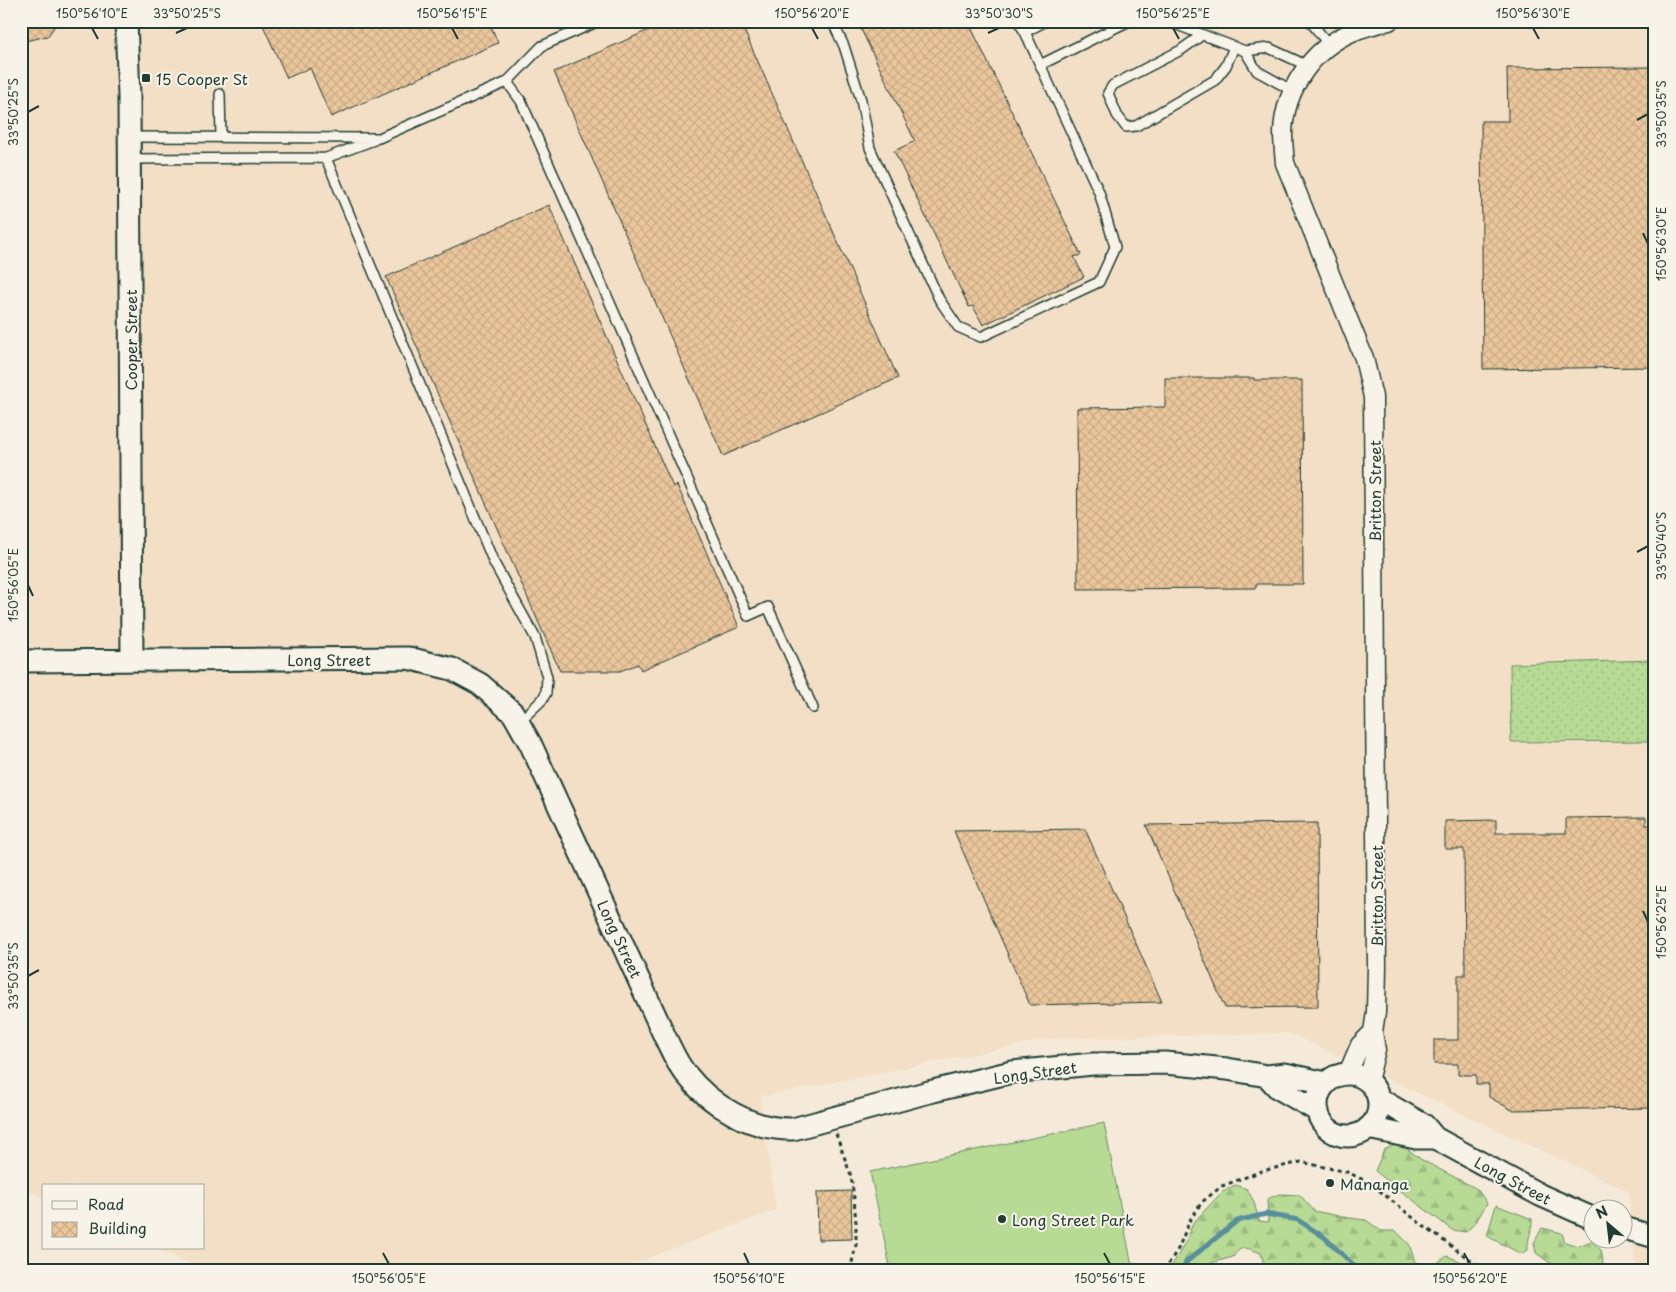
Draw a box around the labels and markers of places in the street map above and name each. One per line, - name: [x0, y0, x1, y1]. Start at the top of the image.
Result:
- place label: 15 Cooper St: [156, 67, 248, 90]
- marker: 15 Cooper St: [140, 72, 152, 84]
- place label: Mananga: [1340, 1172, 1409, 1195]
- marker: Mananga: [1324, 1177, 1336, 1189]
- place label: Long Street Park: [1012, 1208, 1134, 1231]
- marker: Long Street Park: [996, 1213, 1008, 1225]

